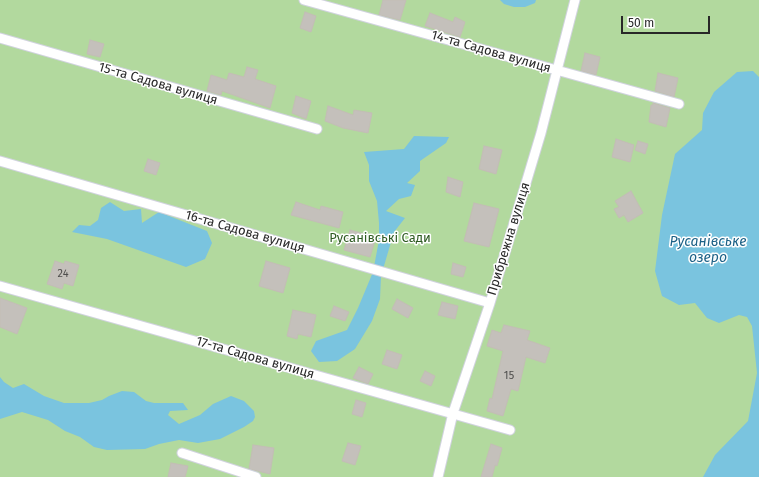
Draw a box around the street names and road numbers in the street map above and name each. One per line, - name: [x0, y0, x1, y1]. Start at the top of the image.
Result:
- street label: 14-та Садова вулиця: [429, 27, 553, 77]
- street label: 15-та Садова вулиця: [97, 60, 219, 108]
- street label: Прибрежна вулиця: [484, 181, 534, 297]
- street label: 16-та Садова вулиця: [183, 207, 307, 257]
- street label: 17-та Садова вулиця: [194, 334, 316, 382]

